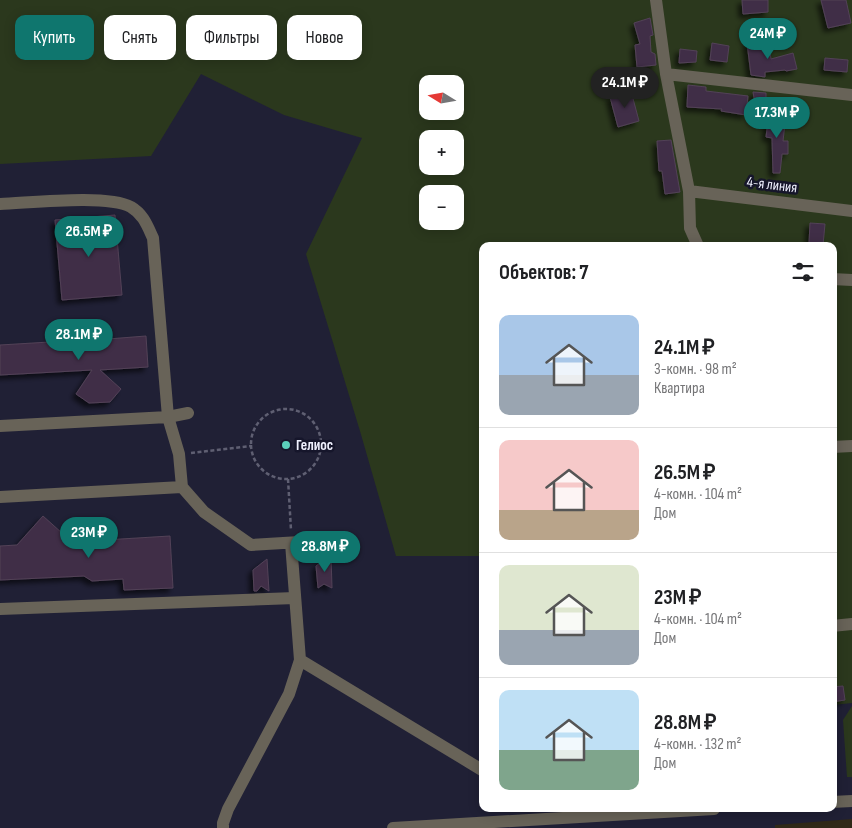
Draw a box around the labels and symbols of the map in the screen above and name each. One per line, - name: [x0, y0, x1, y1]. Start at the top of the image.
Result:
- pin: 24M ₽: [733, 18, 803, 60]
- pin: 24.1M ₽: [579, 66, 671, 109]
- north arrow: [419, 75, 464, 120]
- pin: 17.3M ₽: [731, 96, 823, 139]
- street label: 4-я линия: [746, 172, 798, 198]
- pin: 26.5M ₽: [43, 216, 135, 258]
- pin: 28.1M ₽: [33, 318, 125, 361]
- place label: Гелиос: [296, 436, 333, 455]
- marker: Гелиос: [280, 439, 292, 451]
- pin: 23M ₽: [54, 516, 124, 559]
- pin: 28.8M ₽: [279, 530, 371, 573]

